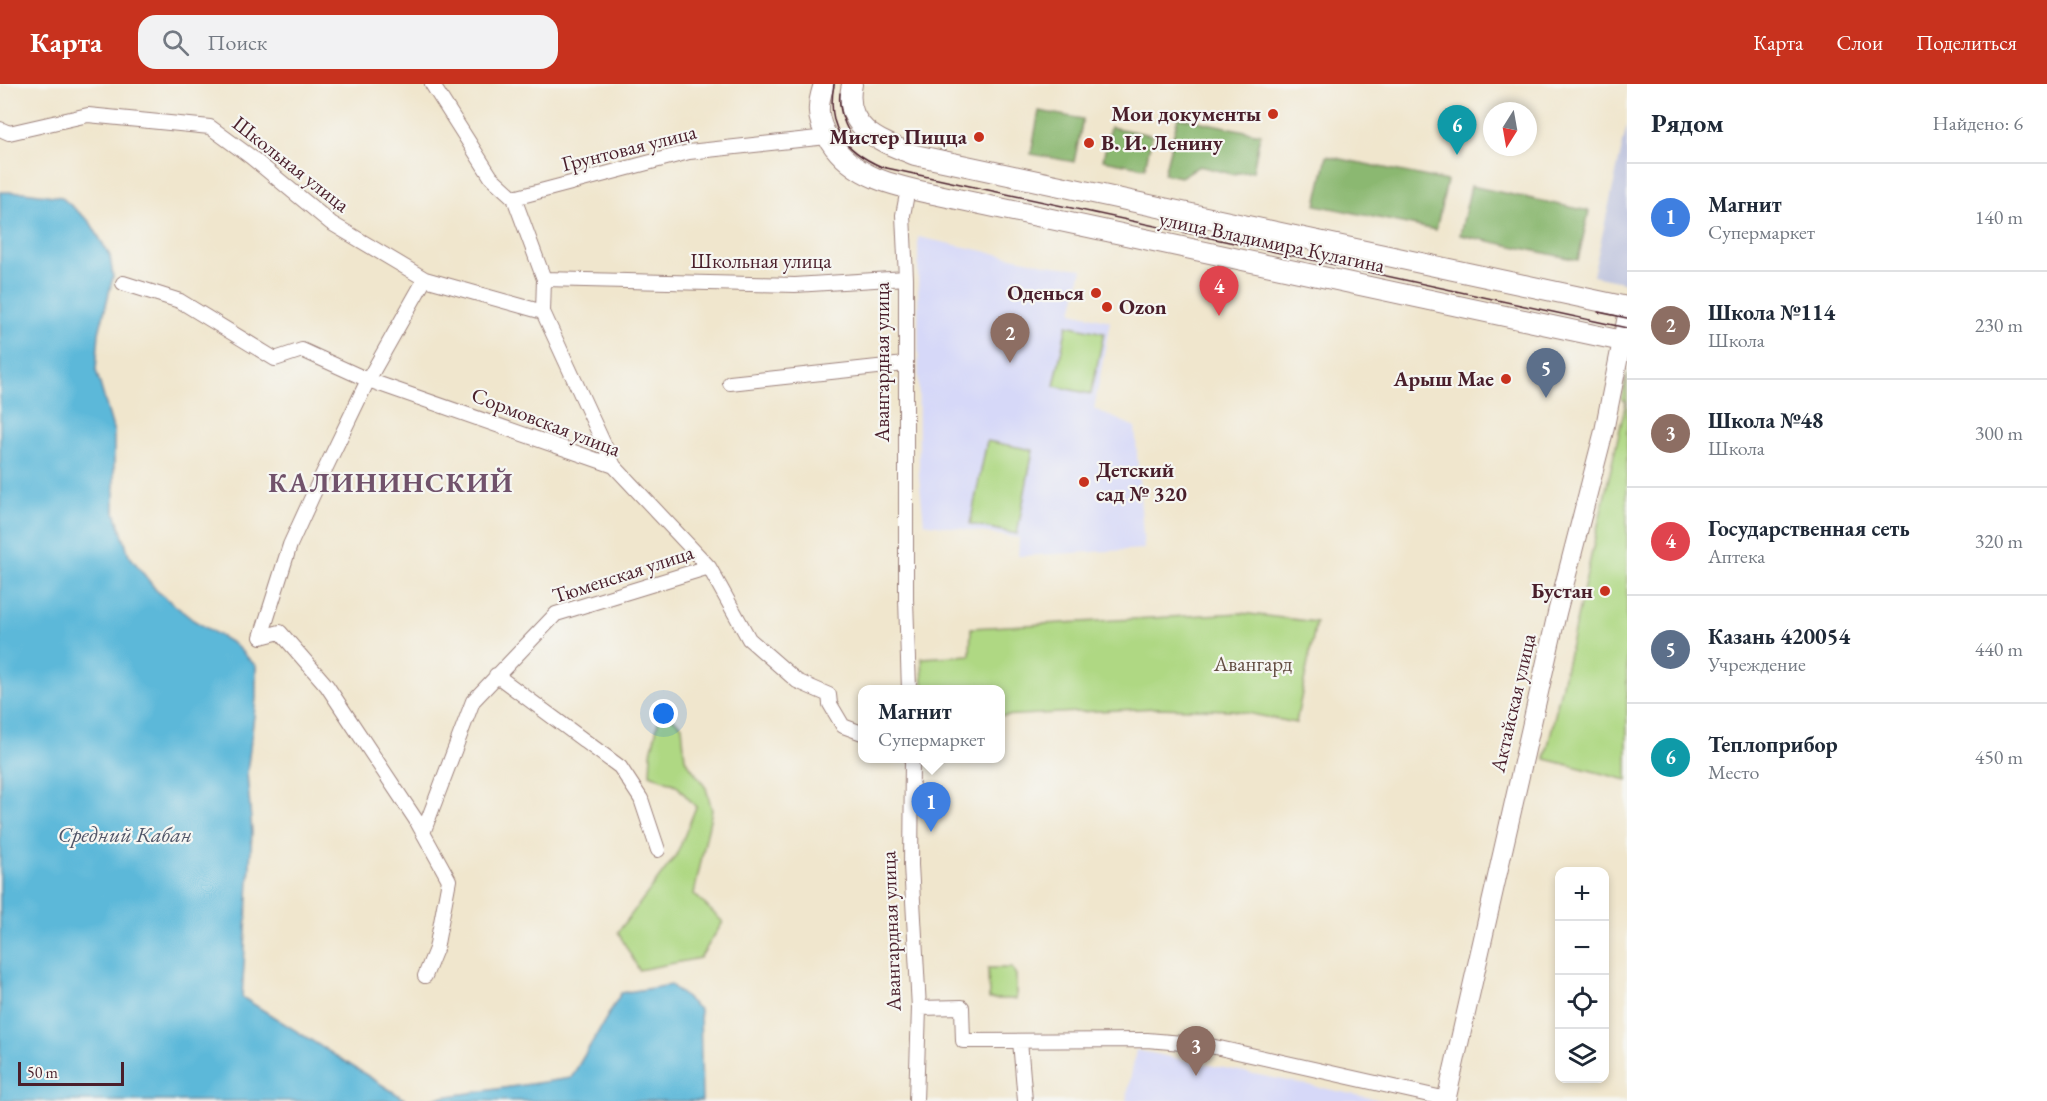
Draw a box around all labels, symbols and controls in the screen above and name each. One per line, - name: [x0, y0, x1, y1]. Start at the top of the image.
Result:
- search box: [138, 15, 558, 69]
- text: Карта: [30, 24, 102, 60]
- icon: search: [159, 26, 192, 59]
- text: Поиск: [207, 28, 267, 57]
- text: Карта: [1753, 29, 1803, 56]
- text: Слои: [1836, 29, 1883, 56]
- text: Поделиться: [1916, 29, 2017, 56]
- place label: Мои документы: [1111, 100, 1261, 127]
- north arrow: [1483, 102, 1537, 156]
- pin: 6: [1438, 106, 1476, 155]
- text: Рядом: [1651, 106, 1724, 140]
- marker: Мои документы: [1266, 107, 1280, 121]
- street label: Школьная улица: [227, 109, 356, 218]
- text: Найдено: 6: [1932, 110, 2023, 136]
- street label: Грунтовая улица: [559, 118, 700, 177]
- place label: Мистер Пицца: [829, 123, 968, 150]
- place label: В. И. Ленину: [1101, 129, 1224, 156]
- marker: Мистер Пицца: [972, 130, 986, 144]
- marker: В. И. Ленину: [1082, 136, 1096, 150]
- text: Магнит: [1708, 190, 1782, 219]
- street label: улица Владимира Кулагина: [1157, 204, 1388, 279]
- text: 1: [1665, 204, 1676, 230]
- text: 140 m: [1975, 204, 2023, 230]
- text: Супермаркет: [1708, 219, 1815, 245]
- street label: Школьная улица: [690, 247, 832, 274]
- pin: 4: [1200, 266, 1238, 316]
- place label: Оденься: [1007, 279, 1084, 306]
- street label: Авангардная улица: [868, 281, 895, 443]
- marker: Оденься: [1089, 286, 1103, 300]
- place label: Ozon: [1119, 293, 1167, 320]
- text: Школа №114: [1708, 298, 1835, 327]
- marker: Ozon: [1100, 300, 1114, 314]
- text: 2: [1665, 312, 1676, 338]
- text: 230 m: [1975, 312, 2023, 338]
- pin: 2: [990, 314, 1030, 363]
- text: Школа: [1708, 327, 1765, 353]
- pin: 5: [1526, 348, 1566, 398]
- place label: Арыш Мае: [1392, 365, 1494, 392]
- marker: Арыш Мае: [1499, 372, 1513, 386]
- street label: Сормовская улица: [468, 381, 625, 463]
- text: Школа №48: [1708, 406, 1823, 435]
- text: 3: [1665, 420, 1676, 446]
- text: 300 m: [1975, 420, 2023, 446]
- text: Школа: [1708, 435, 1765, 461]
- place label: Детский сад № 320: [1096, 456, 1187, 507]
- district label: КАЛИНИНСКИЙ: [268, 465, 514, 500]
- marker: Детский сад № 320: [1077, 475, 1091, 489]
- text: Государственная сеть: [1708, 514, 1910, 543]
- text: 4: [1665, 528, 1676, 554]
- text: 320 m: [1975, 528, 2023, 554]
- street label: Тюменская улица: [549, 538, 697, 609]
- text: Аптека: [1708, 543, 1765, 569]
- place label: Бустан: [1531, 577, 1593, 604]
- marker: Бустан: [1598, 584, 1612, 598]
- text: Казань 420054: [1708, 622, 1850, 651]
- street label: Актайская улица: [1483, 630, 1542, 776]
- text: 5: [1665, 636, 1676, 662]
- text: 440 m: [1975, 636, 2023, 662]
- park label: Авангард: [1213, 650, 1293, 677]
- text: Учреждение: [1708, 651, 1806, 677]
- popup: [858, 685, 1005, 763]
- text: Магнит: [878, 697, 952, 726]
- your location: [649, 699, 678, 728]
- text: Супермаркет: [878, 726, 985, 752]
- text: Теплоприбор: [1708, 730, 1838, 759]
- text: 6: [1665, 744, 1676, 770]
- text: 450 m: [1975, 744, 2023, 770]
- text: Место: [1708, 759, 1759, 785]
- pin: 1: [912, 782, 950, 832]
- water label: Средний Кабан: [58, 820, 192, 849]
- street label: Авангардная улица: [874, 850, 907, 1013]
- map controls: [1555, 867, 1609, 1083]
- button: +: [1555, 867, 1609, 921]
- button: −: [1555, 921, 1609, 975]
- button: locate: [1555, 975, 1609, 1029]
- pin: 3: [1176, 1026, 1216, 1076]
- button: layers: [1555, 1029, 1609, 1083]
- scale bar: [18, 1059, 124, 1086]
- text: 50 m: [27, 1062, 58, 1083]

